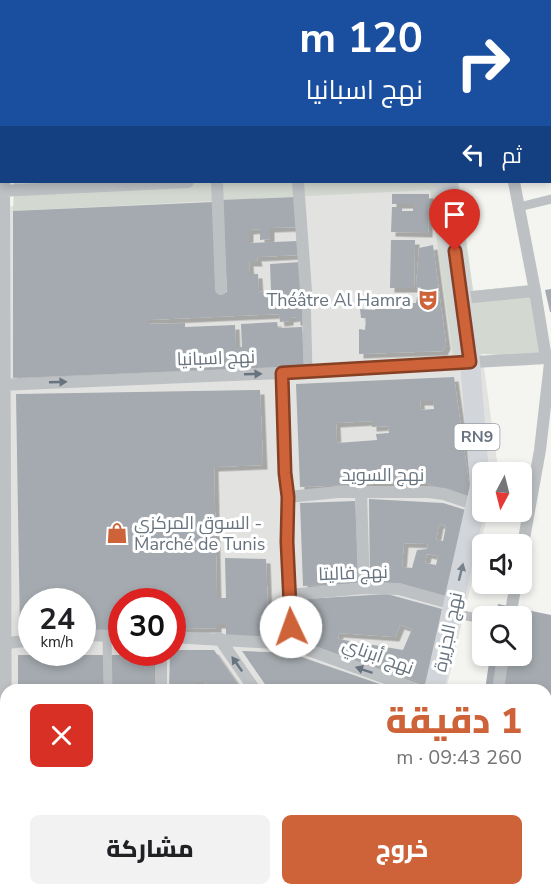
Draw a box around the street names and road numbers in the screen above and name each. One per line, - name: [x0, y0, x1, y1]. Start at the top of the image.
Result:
- street label: نهج اسبانيا: [176, 345, 256, 371]
- road number: RN9: [454, 424, 500, 450]
- street label: نهج السويد: [342, 463, 424, 487]
- street label: نهج فاليتا: [318, 560, 388, 586]
- street label: نهج الجزيرة: [428, 590, 468, 674]
- street label: نهج أبرناي: [338, 632, 417, 682]

